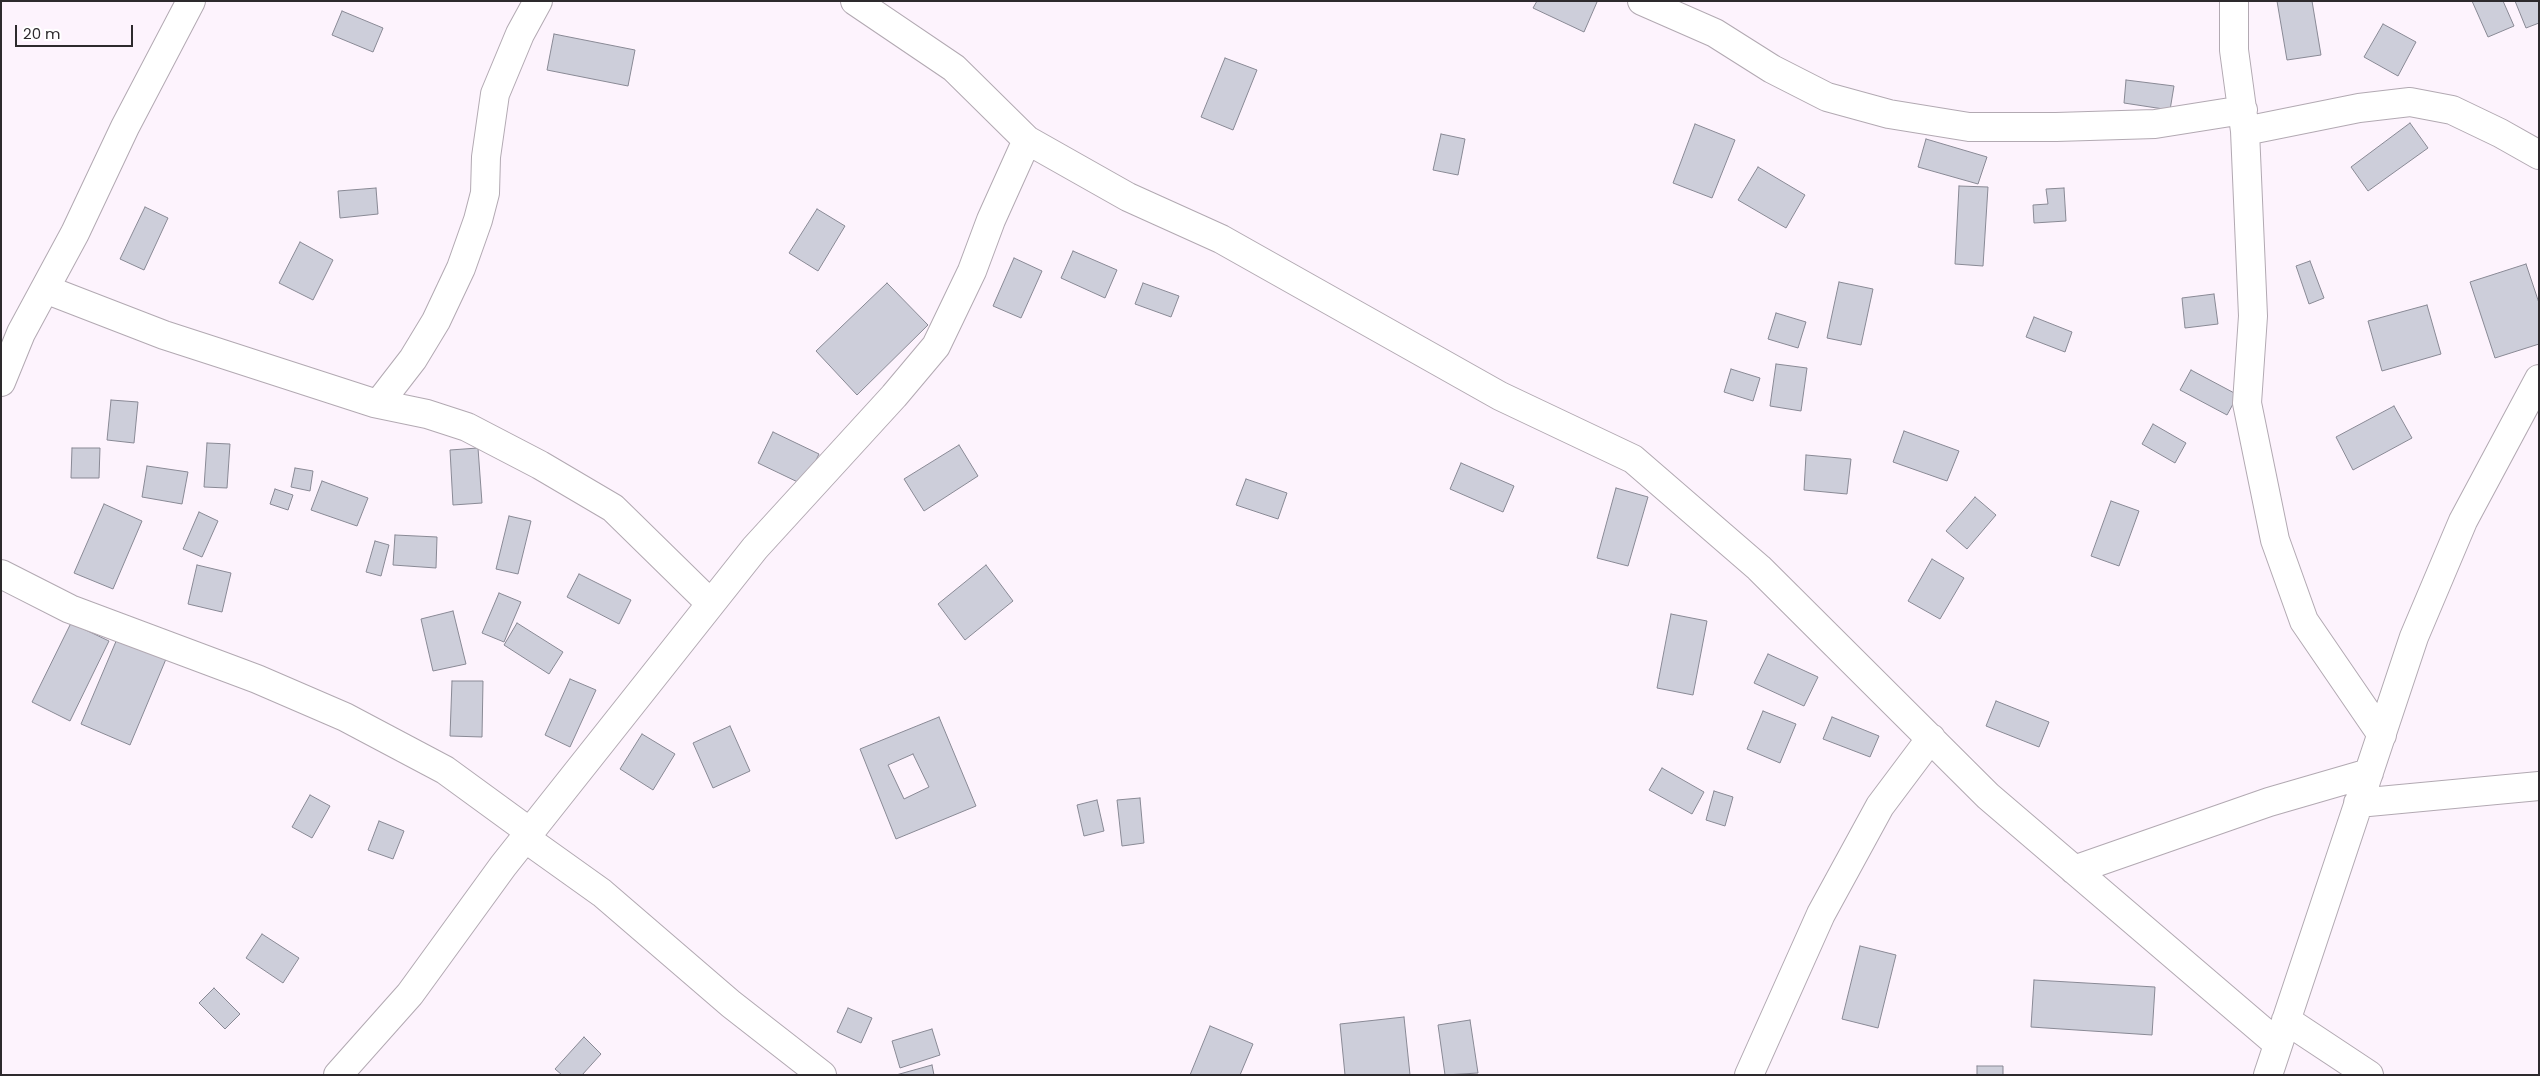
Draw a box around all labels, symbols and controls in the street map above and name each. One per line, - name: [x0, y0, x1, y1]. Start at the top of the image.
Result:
- scale bar: [18, 15, 135, 47]
- text: 20 m: [23, 23, 61, 44]

